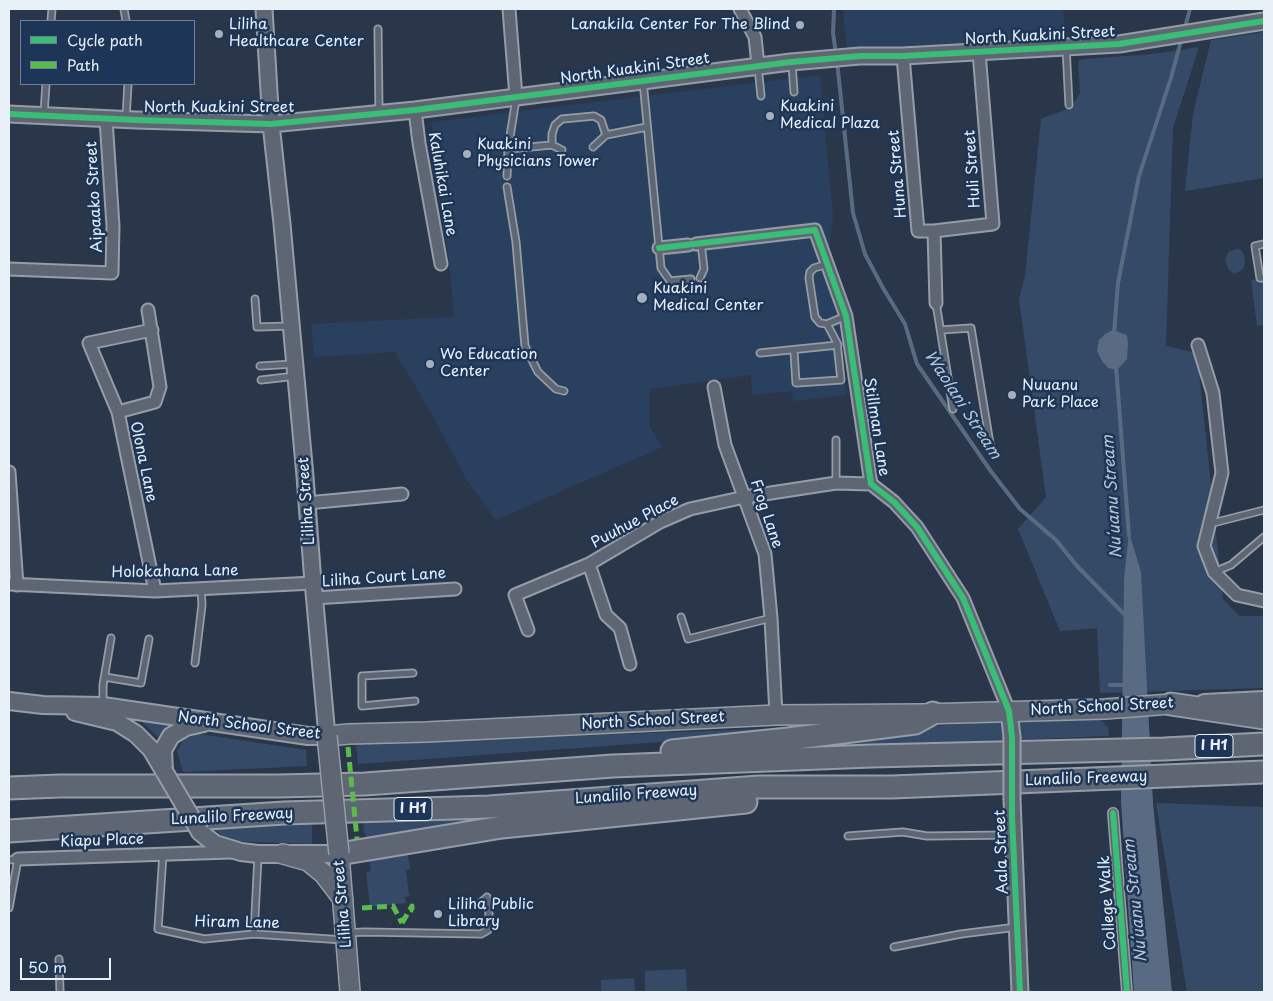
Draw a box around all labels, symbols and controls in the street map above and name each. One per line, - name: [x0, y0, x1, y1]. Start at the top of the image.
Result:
- place label: Liliha Healthcare Center: [229, 16, 364, 51]
- place label: Lanakila Center For The Blind: [571, 16, 790, 34]
- marker: Lanakila Center For The Blind: [794, 19, 806, 31]
- legend: [20, 20, 195, 85]
- street label: North Kuakini Street: [964, 23, 1116, 49]
- text: Cycle path: [67, 28, 143, 51]
- marker: Liliha Healthcare Center: [213, 28, 225, 40]
- street label: North Kuakini Street: [559, 50, 711, 88]
- text: Path: [67, 53, 99, 76]
- place label: Kuakini Medical Plaza: [780, 98, 880, 133]
- street label: North Kuakini Street: [144, 99, 294, 117]
- marker: Kuakini Medical Plaza: [764, 110, 776, 122]
- street label: Huna Street: [885, 129, 911, 219]
- street label: Huli Street: [961, 129, 985, 209]
- street label: Kaluhikai Lane: [424, 130, 460, 238]
- place label: Kuakini Physicians Tower: [477, 136, 598, 171]
- street label: Aipaako Street: [83, 141, 107, 253]
- marker: Kuakini Physicians Tower: [461, 148, 473, 160]
- place label: Kuakini Medical Center: [653, 280, 764, 315]
- marker: Kuakini Medical Center: [635, 291, 649, 305]
- place label: Wo Education Center: [440, 346, 537, 381]
- water label: Waolani Stream: [920, 347, 1004, 463]
- marker: Wo Education Center: [424, 358, 436, 370]
- street label: Stillman Lane: [859, 376, 893, 478]
- place label: Nuuanu Park Place: [1022, 377, 1099, 412]
- marker: Nuuanu Park Place: [1006, 389, 1018, 401]
- street label: Olona Lane: [126, 420, 160, 504]
- water label: Nuʻuanu Stream: [1099, 435, 1127, 559]
- street label: Liliha Street: [295, 456, 319, 546]
- street label: Frog Lane: [746, 477, 786, 551]
- street label: Puuhue Place: [588, 491, 682, 553]
- street label: Holokahana Lane: [111, 562, 239, 582]
- street label: Liliha Court Lane: [321, 565, 447, 591]
- street label: North School Street: [1030, 694, 1174, 720]
- street label: North School Street: [177, 708, 321, 744]
- street label: North School Street: [581, 708, 725, 734]
- road number: I H1: [1195, 734, 1233, 758]
- street label: Lunalilo Freeway: [1025, 768, 1147, 790]
- street label: Lunalilo Freeway: [574, 782, 698, 808]
- road number: I H1: [394, 798, 432, 821]
- street label: Lunalilo Freeway: [170, 805, 294, 829]
- street label: Aala Street: [992, 810, 1012, 894]
- street label: Kiapu Place: [60, 831, 144, 851]
- water label: Nuʻuanu Stream: [1120, 839, 1152, 963]
- street label: College Walk: [1096, 855, 1120, 951]
- street label: Liliha Street: [330, 859, 356, 949]
- place label: Liliha Public Library: [448, 896, 534, 931]
- marker: Liliha Public Library: [432, 908, 444, 920]
- street label: Hiram Lane: [194, 913, 280, 933]
- scale bar: [22, 948, 114, 980]
- text: 50 m: [28, 955, 67, 978]

